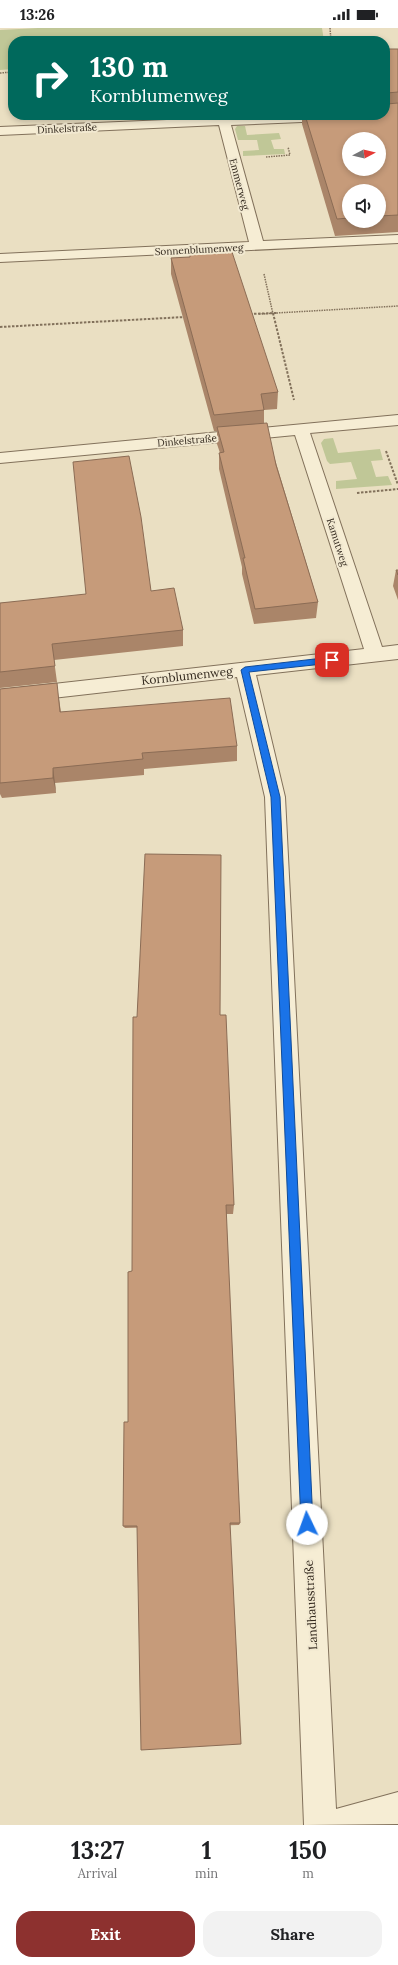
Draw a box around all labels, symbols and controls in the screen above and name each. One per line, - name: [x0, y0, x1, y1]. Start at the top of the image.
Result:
- text: 13:26: [20, 5, 55, 24]
- text: 130 m: [90, 49, 168, 85]
- icon: right: [24, 52, 76, 104]
- text: Kornblumenweg: [90, 84, 228, 107]
- street label: Dinkelstraße: [37, 120, 98, 137]
- north arrow: [342, 132, 386, 176]
- map controls: [342, 132, 386, 228]
- street label: Emmerweg: [226, 157, 253, 212]
- button: sound: [342, 184, 386, 228]
- street label: Sonnenblumenweg: [154, 241, 244, 258]
- street label: Dinkelstraße: [157, 431, 218, 450]
- street label: Kamutweg: [324, 516, 352, 568]
- pin: [315, 643, 349, 677]
- icon: arrive: [321, 649, 343, 671]
- street label: Kornblumenweg: [140, 663, 234, 688]
- position arrow: [286, 1503, 328, 1545]
- street label: Landhausstraße: [301, 1559, 320, 1650]
- text: 13:27: [71, 1835, 124, 1866]
- text: 1: [202, 1835, 212, 1866]
- text: 150: [289, 1835, 327, 1866]
- text: Arrival: [78, 1865, 117, 1882]
- text: min: [195, 1865, 218, 1882]
- text: m: [302, 1865, 314, 1882]
- button: Exit: [16, 1911, 195, 1957]
- button: Share: [203, 1911, 382, 1957]

